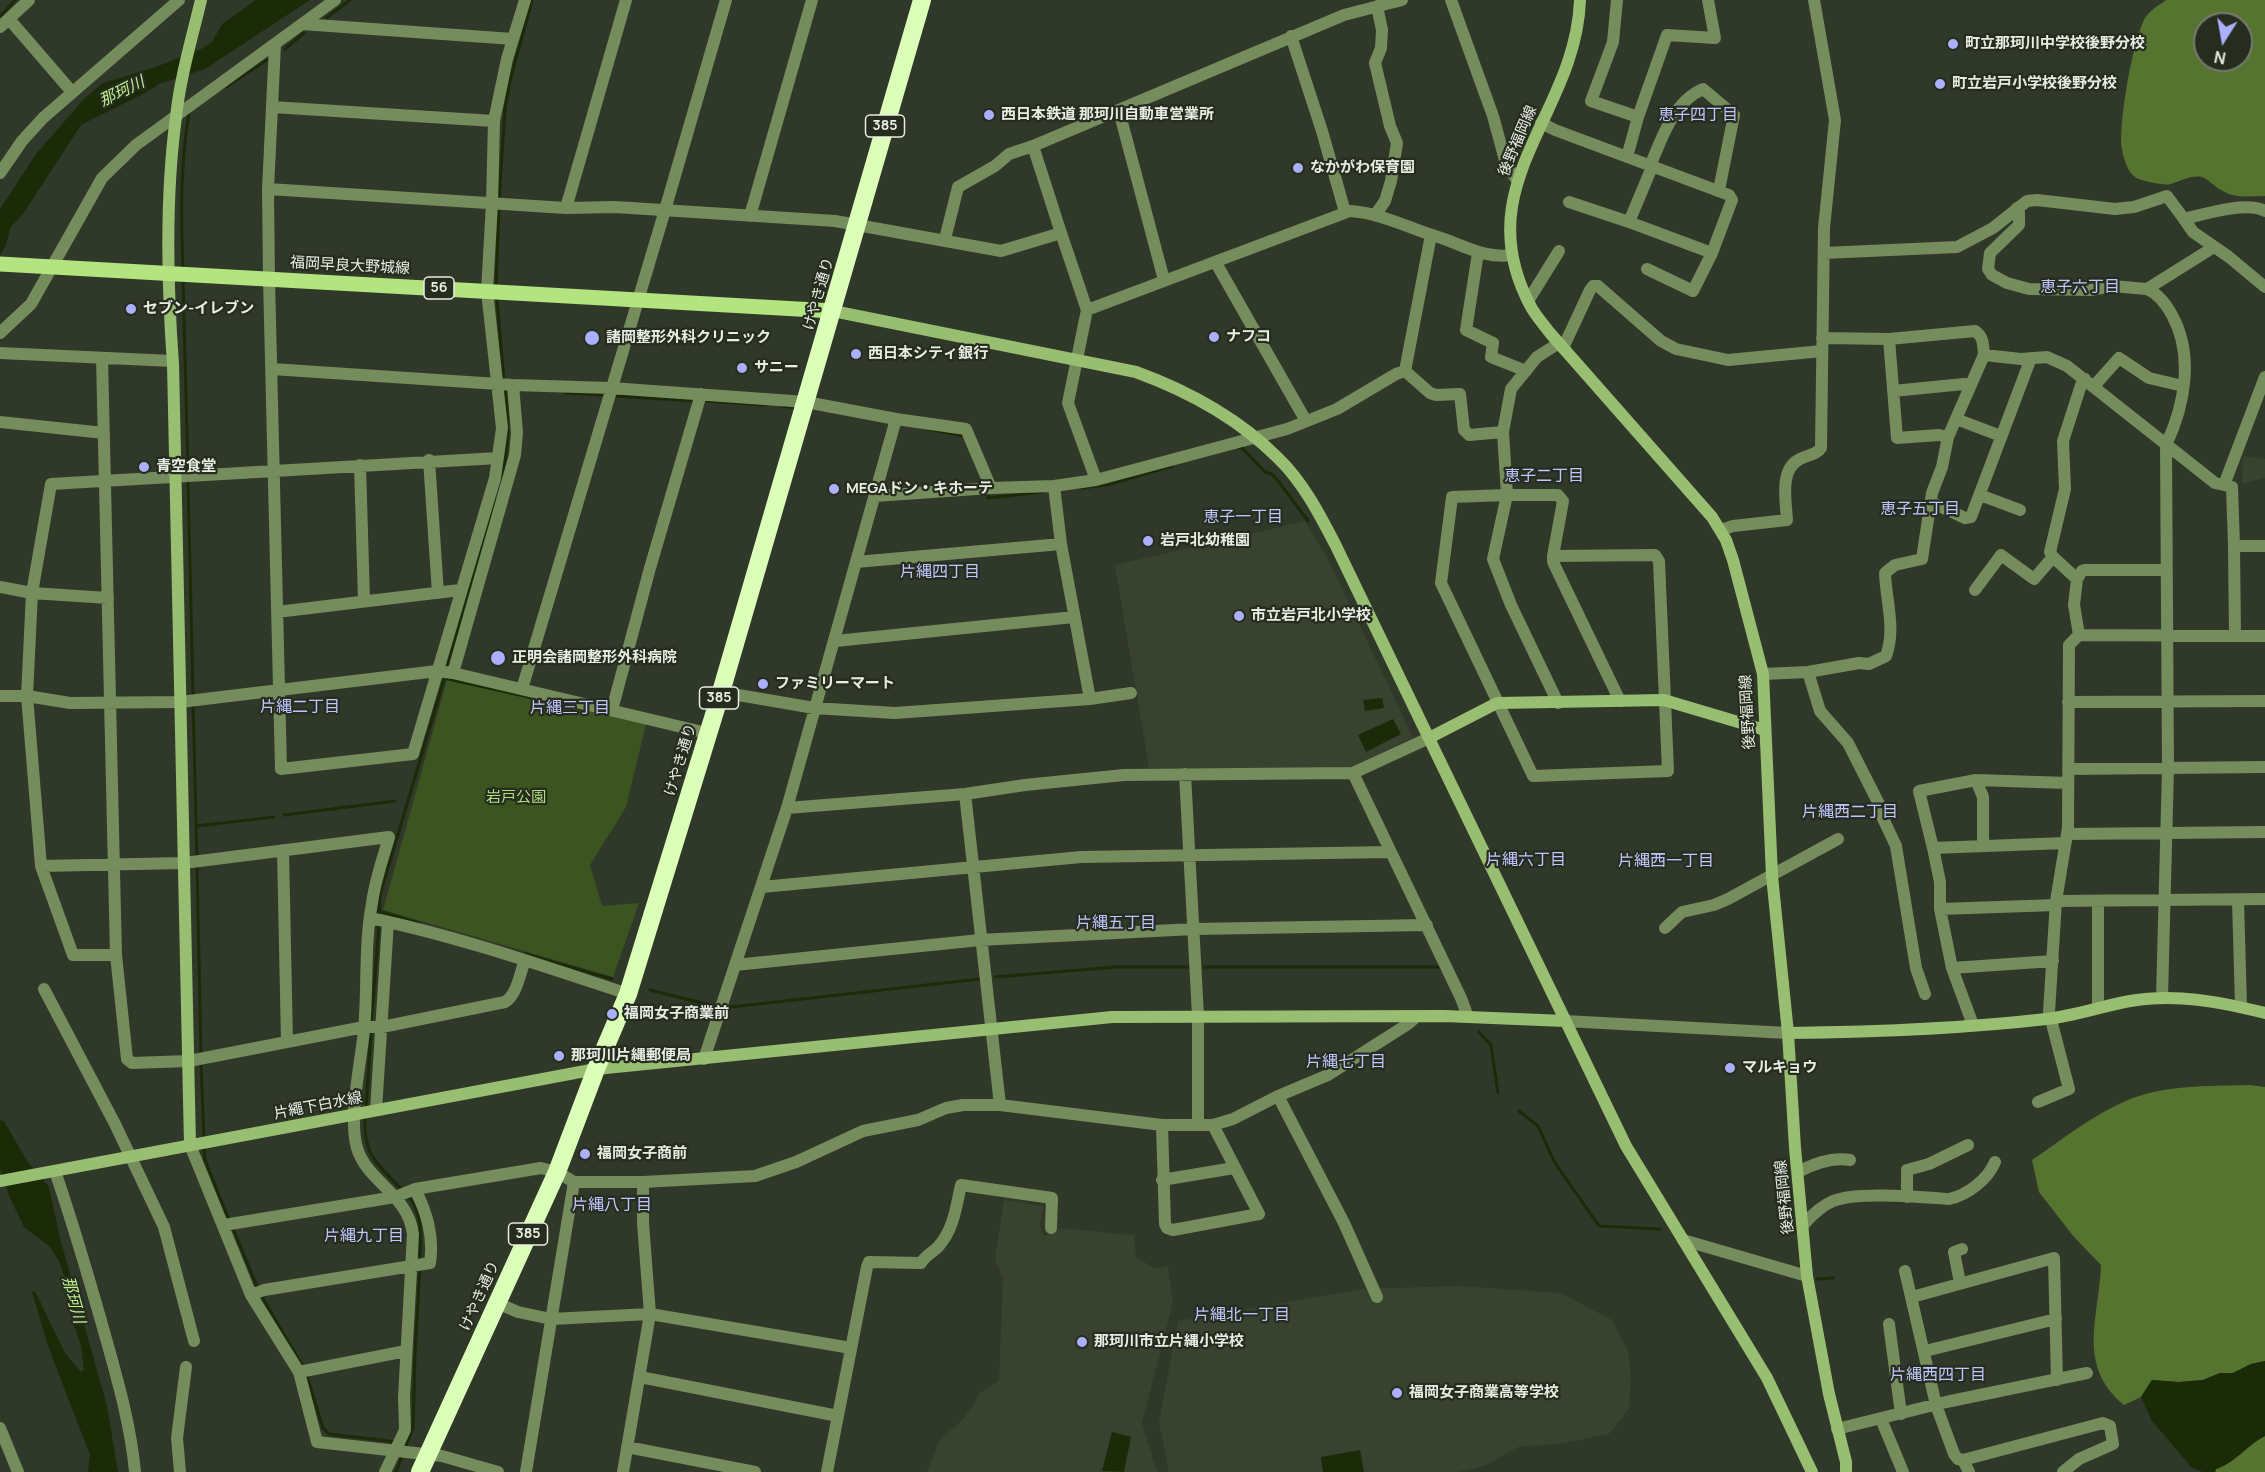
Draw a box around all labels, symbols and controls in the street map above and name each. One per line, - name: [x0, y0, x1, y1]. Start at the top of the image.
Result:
- north arrow: [2193, 12, 2253, 72]
- place label: 町立那珂川中学校後野分校: [1965, 35, 2145, 53]
- marker: 町立那珂川中学校後野分校: [1946, 37, 1960, 51]
- text: N: [2212, 46, 2228, 70]
- water label: 那珂川: [96, 73, 148, 111]
- place label: 町立岩戸小学校後野分校: [1952, 75, 2117, 93]
- marker: 町立岩戸小学校後野分校: [1933, 77, 1947, 91]
- street label: 後野福岡線: [1495, 103, 1541, 179]
- place label: 西日本鉄道 那珂川自動車営業所: [1001, 106, 1214, 124]
- district label: 恵子四丁目: [1658, 106, 1738, 126]
- marker: 西日本鉄道 那珂川自動車営業所: [982, 108, 996, 122]
- road number: 385: [866, 115, 904, 137]
- place label: なかがわ保育園: [1310, 159, 1415, 177]
- marker: なかがわ保育園: [1291, 161, 1305, 175]
- street label: 福岡早良大野城線: [290, 254, 410, 278]
- street label: けやき通り: [800, 255, 838, 333]
- road number: 56: [424, 277, 454, 299]
- district label: 恵子六丁目: [2040, 278, 2120, 298]
- place label: セブン-イレブン: [143, 300, 254, 318]
- marker: セブン-イレブン: [124, 302, 138, 316]
- place label: ナフコ: [1226, 328, 1271, 346]
- marker: 諸岡整形外科クリニック: [583, 329, 601, 347]
- place label: 諸岡整形外科クリニック: [606, 329, 771, 347]
- marker: ナフコ: [1207, 330, 1221, 344]
- place label: 西日本シティ銀行: [868, 345, 988, 363]
- marker: 西日本シティ銀行: [849, 347, 863, 361]
- place label: サニー: [754, 359, 799, 377]
- marker: サニー: [735, 361, 749, 375]
- place label: 青空食堂: [156, 458, 216, 476]
- marker: 青空食堂: [137, 460, 151, 474]
- district label: 恵子二丁目: [1504, 467, 1584, 487]
- place label: MEGAドン・キホーテ: [846, 480, 993, 498]
- marker: MEGAドン・キホーテ: [827, 482, 841, 496]
- district label: 恵子五丁目: [1880, 500, 1960, 520]
- district label: 恵子一丁目: [1203, 508, 1283, 528]
- place label: 岩戸北幼稚園: [1160, 532, 1250, 550]
- marker: 岩戸北幼稚園: [1141, 534, 1155, 548]
- district label: 片縄四丁目: [900, 563, 980, 583]
- place label: 市立岩戸北小学校: [1251, 607, 1371, 625]
- marker: 市立岩戸北小学校: [1232, 609, 1246, 623]
- marker: 正明会諸岡整形外科病院: [489, 649, 507, 667]
- place label: 正明会諸岡整形外科病院: [512, 649, 677, 667]
- street label: 後野福岡線: [1737, 674, 1759, 750]
- place label: ファミリーマート: [775, 675, 895, 693]
- marker: ファミリーマート: [756, 677, 770, 691]
- road number: 385: [700, 687, 738, 709]
- district label: 片縄二丁目: [260, 698, 340, 718]
- district label: 片縄三丁目: [530, 699, 610, 719]
- street label: けやき通り: [661, 722, 701, 798]
- park label: 岩戸公園: [486, 789, 546, 807]
- district label: 片縄西二丁目: [1802, 803, 1898, 823]
- district label: 片縄六丁目: [1486, 851, 1566, 871]
- district label: 片縄西一丁目: [1618, 852, 1714, 872]
- district label: 片縄五丁目: [1076, 914, 1156, 934]
- place label: 福岡女子商業前: [624, 1005, 729, 1023]
- marker: 福岡女子商業前: [605, 1007, 619, 1021]
- place label: 那珂川片縄郵便局: [571, 1047, 691, 1065]
- marker: 那珂川片縄郵便局: [552, 1049, 566, 1063]
- district label: 片縄七丁目: [1306, 1053, 1386, 1073]
- place label: マルキョウ: [1742, 1059, 1817, 1077]
- marker: マルキョウ: [1723, 1061, 1737, 1075]
- street label: 片繩下白水線: [272, 1089, 364, 1123]
- place label: 福岡女子商前: [597, 1145, 687, 1163]
- marker: 福岡女子商前: [578, 1147, 592, 1161]
- street label: 後野福岡線: [1772, 1159, 1798, 1235]
- district label: 片縄八丁目: [572, 1196, 652, 1216]
- road number: 385: [508, 1223, 548, 1245]
- district label: 片縄九丁目: [324, 1227, 404, 1247]
- street label: けやき通り: [457, 1258, 503, 1334]
- water label: 那珂川: [58, 1274, 88, 1326]
- district label: 片縄北一丁目: [1194, 1306, 1290, 1326]
- place label: 那珂川市立片縄小学校: [1094, 1333, 1244, 1351]
- marker: 那珂川市立片縄小学校: [1075, 1335, 1089, 1349]
- district label: 片縄西四丁目: [1890, 1366, 1986, 1386]
- place label: 福岡女子商業高等学校: [1409, 1384, 1559, 1402]
- marker: 福岡女子商業高等学校: [1390, 1386, 1404, 1400]

